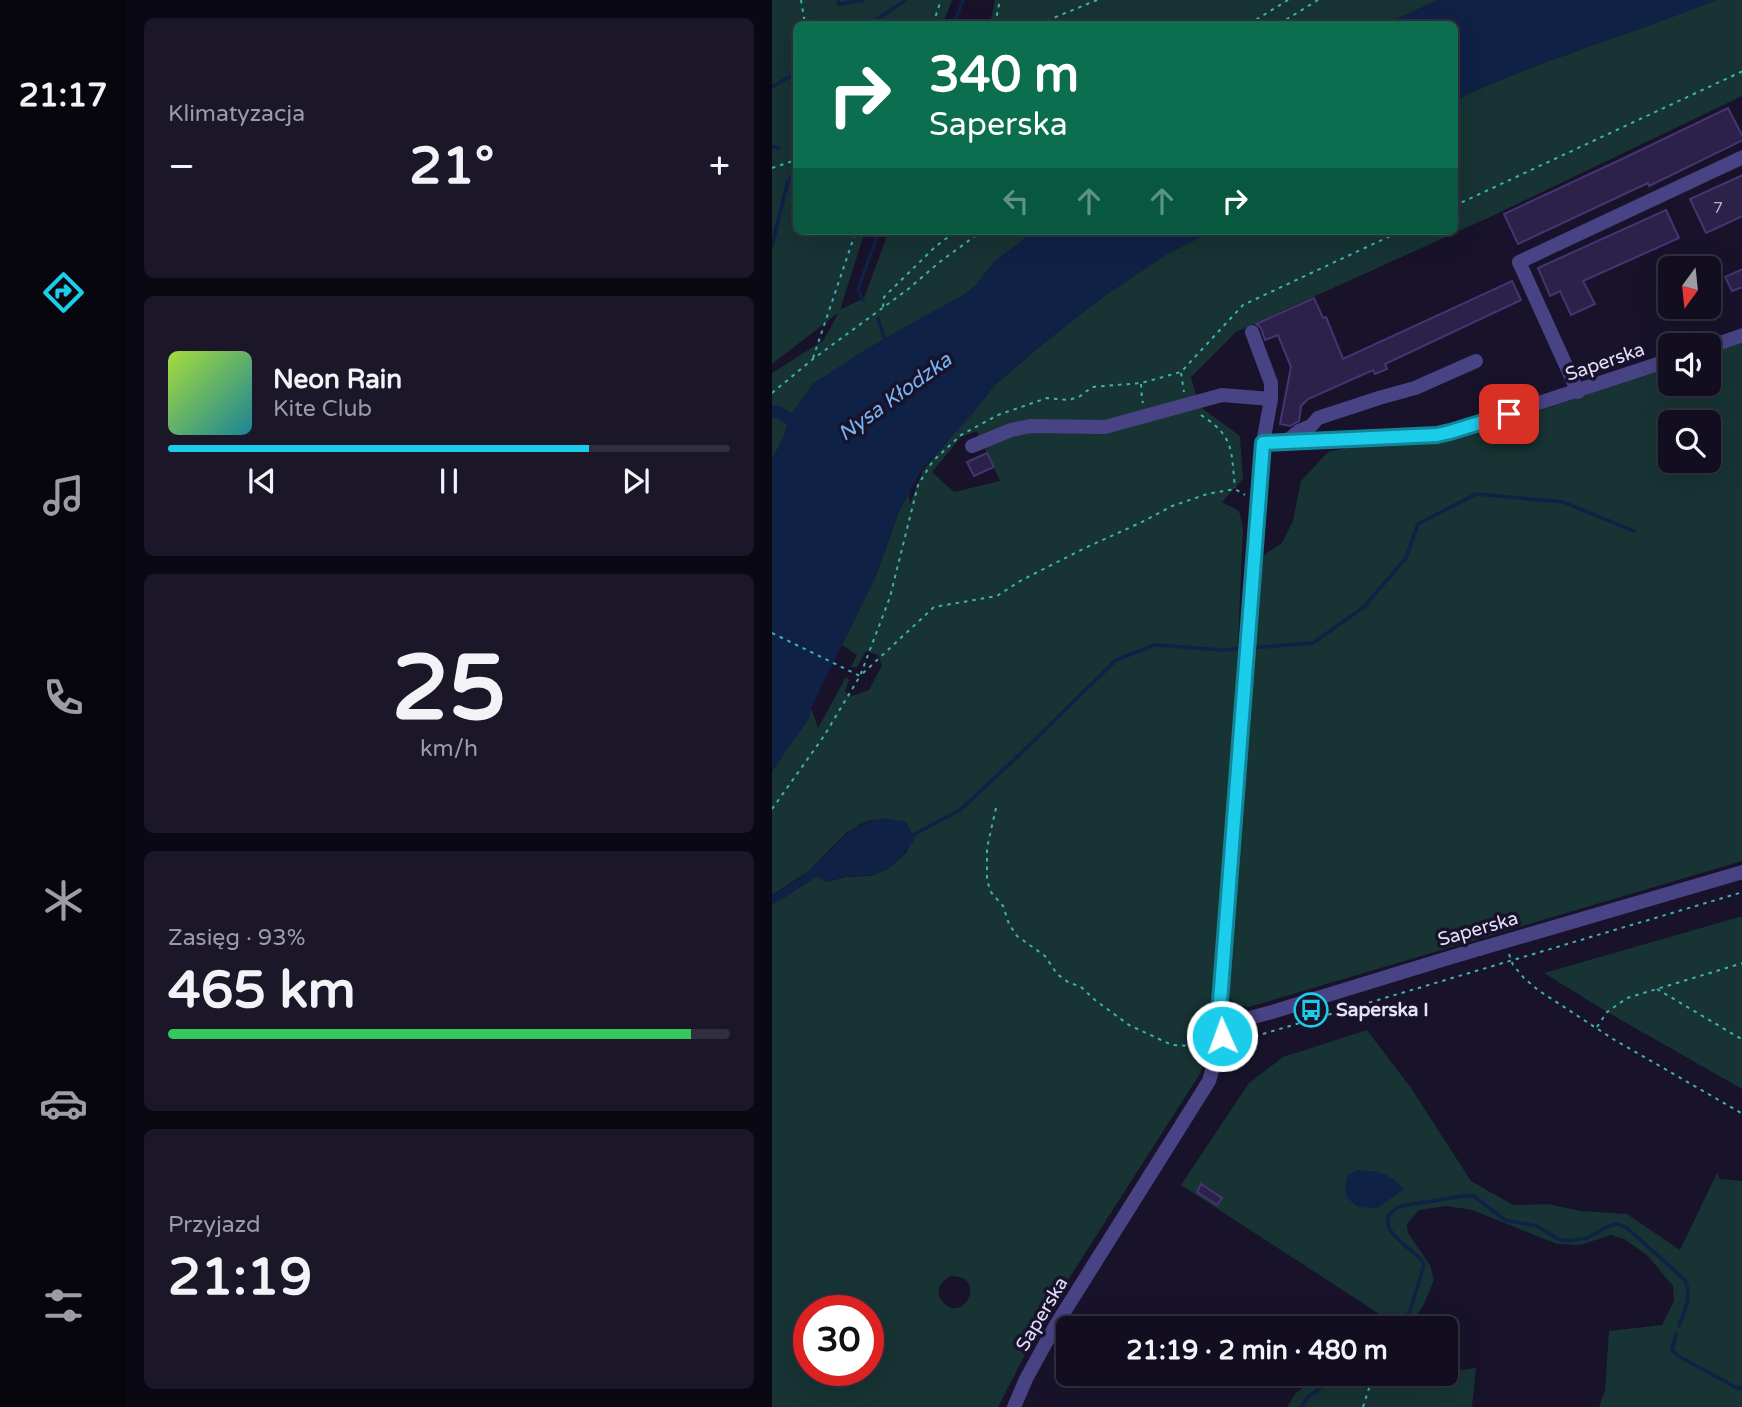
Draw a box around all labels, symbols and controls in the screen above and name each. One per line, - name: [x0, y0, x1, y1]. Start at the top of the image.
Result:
- text: 340 m: [929, 46, 1079, 105]
- icon: right: [814, 49, 905, 140]
- text: 21:17: [19, 77, 107, 115]
- text: Klimatyzacja: [168, 100, 305, 128]
- text: Saperska: [929, 106, 1068, 144]
- text: 21°: [409, 135, 494, 198]
- text: −: [168, 144, 195, 190]
- text: +: [709, 144, 730, 190]
- icon: left: [997, 182, 1035, 220]
- icon: ahead: [1070, 182, 1108, 220]
- icon: ahead: [1143, 182, 1181, 220]
- icon: right: [1216, 182, 1254, 220]
- house number: 7: [1713, 198, 1723, 218]
- north arrow: [1658, 256, 1720, 318]
- map controls: [1658, 256, 1721, 473]
- icon: directions: [39, 268, 88, 317]
- button: sound: [1658, 333, 1721, 396]
- street label: Saperska: [1562, 338, 1648, 386]
- water label: Nysa Kłodzka: [833, 347, 958, 447]
- text: Neon Rain: [273, 364, 402, 395]
- pin: [1479, 384, 1539, 444]
- text: Kite Club: [273, 395, 372, 423]
- icon: arrive: [1490, 395, 1528, 433]
- button: search: [1658, 410, 1721, 473]
- icon: previous: [243, 462, 281, 500]
- icon: pause: [430, 462, 468, 500]
- icon: next: [617, 462, 655, 500]
- icon: music: [39, 471, 88, 520]
- text: 25: [392, 634, 506, 744]
- icon: phone: [39, 673, 88, 722]
- text: km/h: [420, 735, 478, 763]
- icon: climate: [39, 876, 88, 925]
- street label: Saperska: [1435, 907, 1521, 951]
- text: Zasięg · 93%: [168, 924, 305, 952]
- text: 465 km: [168, 959, 356, 1022]
- bus stop icon: Saperska I: [1292, 991, 1330, 1029]
- position arrow: [1185, 999, 1259, 1073]
- place label: Saperska I: [1336, 999, 1429, 1022]
- icon: car: [39, 1079, 88, 1128]
- text: Przyjazd: [168, 1211, 261, 1239]
- text: 21:19: [168, 1246, 312, 1309]
- street label: Saperska: [1011, 1273, 1073, 1355]
- icon: filters: [39, 1281, 88, 1330]
- speed limit sign: 30: [793, 1295, 884, 1386]
- text: 21:19 · 2 min · 480 m: [1126, 1335, 1388, 1366]

